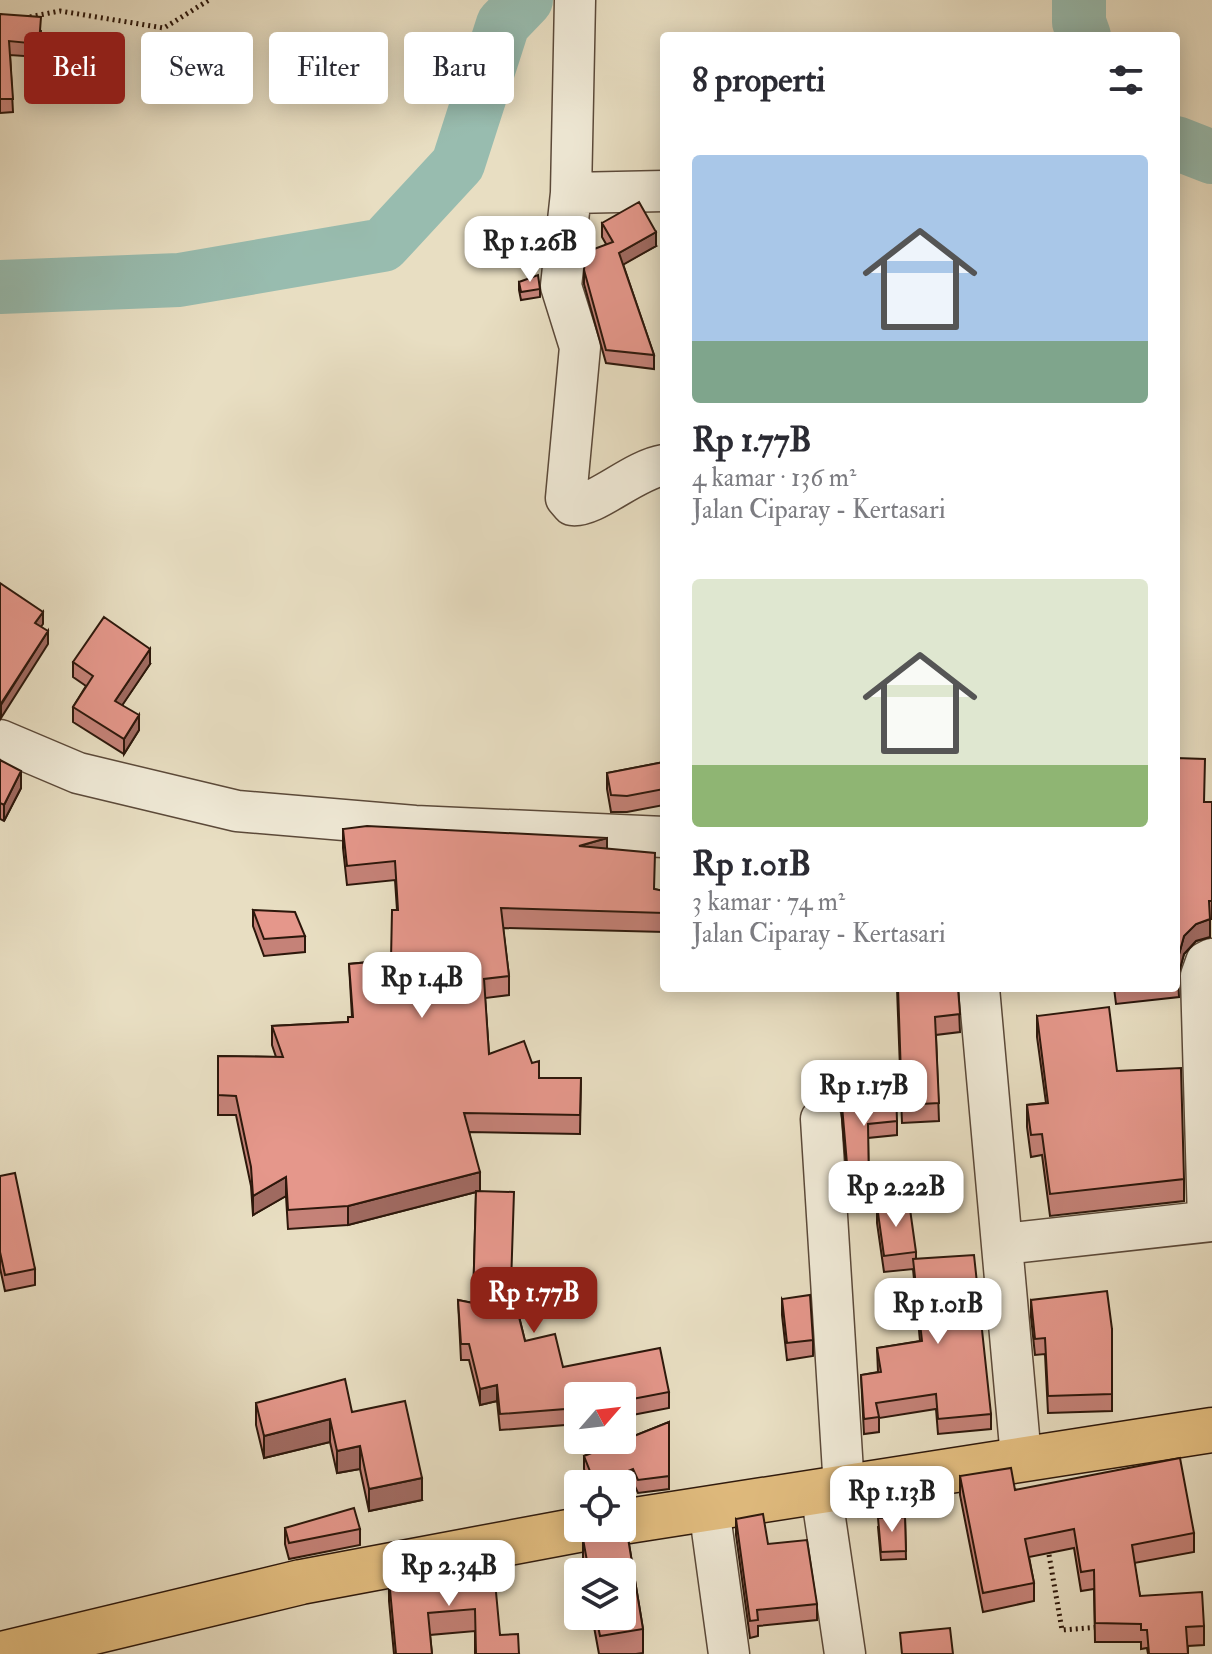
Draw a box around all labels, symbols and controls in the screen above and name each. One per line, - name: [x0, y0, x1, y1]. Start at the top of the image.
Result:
- chip: Beli: [24, 32, 125, 104]
- chip: Sewa: [141, 32, 253, 104]
- chip: Filter: [269, 32, 388, 104]
- chip: Baru: [404, 32, 514, 104]
- icon: filters: [1104, 58, 1148, 102]
- text: 8 properti: [692, 59, 825, 102]
- icon: home: [848, 207, 992, 351]
- pin: Rp 1.26B: [447, 216, 613, 284]
- text: Rp 1.26B: [483, 226, 577, 258]
- text: Rp 1.77B: [692, 419, 812, 462]
- text: 4 kamar · 136 m²: [692, 462, 856, 494]
- text: Jalan Ciparay - Kertasari: [692, 494, 946, 526]
- icon: home: [848, 631, 992, 775]
- text: Rp 1.01B: [692, 843, 811, 886]
- text: 3 kamar · 74 m²: [692, 886, 845, 918]
- text: Jalan Ciparay - Kertasari: [692, 918, 946, 950]
- pin: Rp 1.4B: [348, 952, 496, 1020]
- text: Rp 1.4B: [381, 962, 464, 994]
- pin: Rp 1.17B: [781, 1060, 947, 1128]
- text: Rp 1.17B: [819, 1070, 909, 1102]
- pin: Rp 2.22B: [813, 1161, 979, 1229]
- text: Rp 2.22B: [847, 1171, 945, 1203]
- pin: Rp 1.77B: [451, 1267, 617, 1335]
- text: Rp 1.77B: [488, 1277, 580, 1309]
- pin: Rp 1.01B: [855, 1278, 1021, 1346]
- text: Rp 1.01B: [892, 1288, 984, 1320]
- north arrow: [564, 1382, 636, 1454]
- map controls: [564, 1382, 636, 1630]
- pin: Rp 1.13B: [809, 1466, 975, 1534]
- button: locate: [564, 1470, 636, 1542]
- text: Rp 1.13B: [848, 1476, 936, 1508]
- pin: Rp 2.34B: [366, 1540, 532, 1608]
- text: Rp 2.34B: [401, 1550, 497, 1582]
- button: layers: [564, 1558, 636, 1630]

